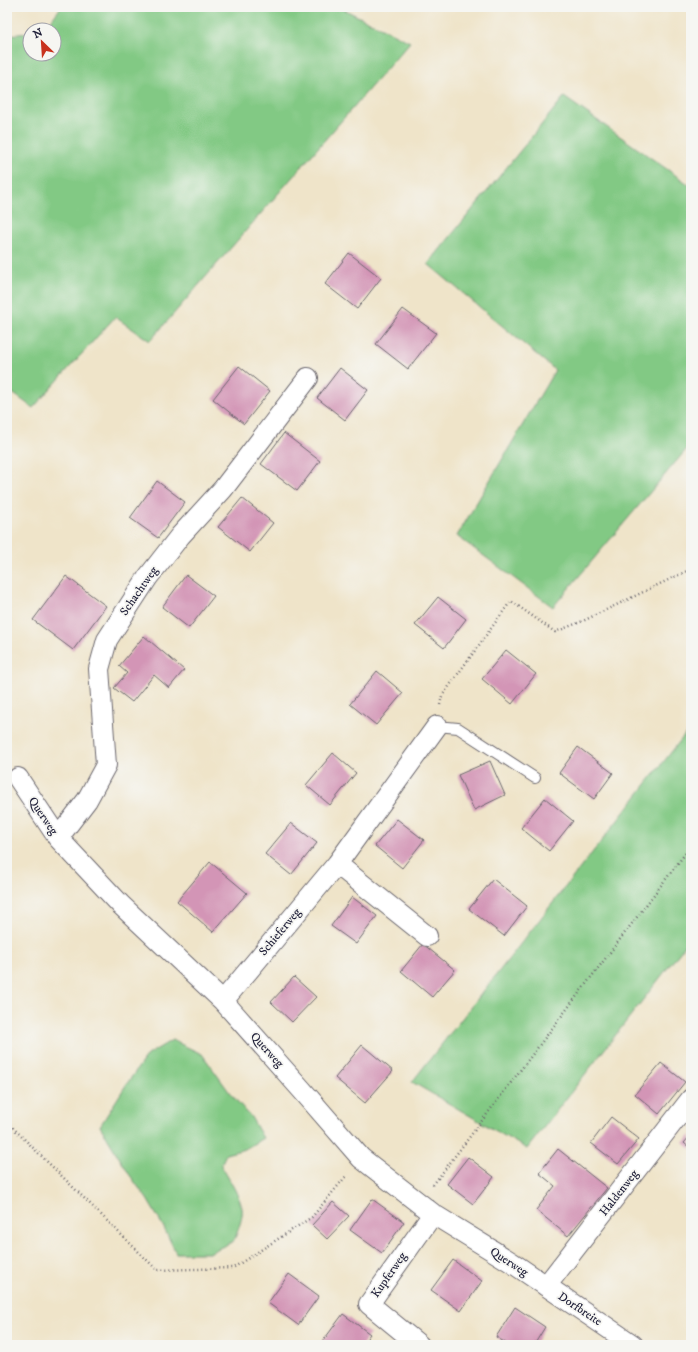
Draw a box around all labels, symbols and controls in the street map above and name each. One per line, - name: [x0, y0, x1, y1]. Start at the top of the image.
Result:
- north arrow: [22, 22, 62, 62]
- text: N: [31, 26, 45, 42]
- street label: Schachtweg: [117, 563, 161, 618]
- street label: Querweg: [25, 794, 61, 838]
- street label: Schieferweg: [256, 905, 304, 959]
- street label: Querweg: [247, 1029, 287, 1071]
- street label: Haldenweg: [596, 1167, 642, 1219]
- street label: Querweg: [487, 1244, 531, 1280]
- street label: Kupferweg: [368, 1249, 410, 1301]
- street label: Dorfbreite: [555, 1289, 605, 1329]

